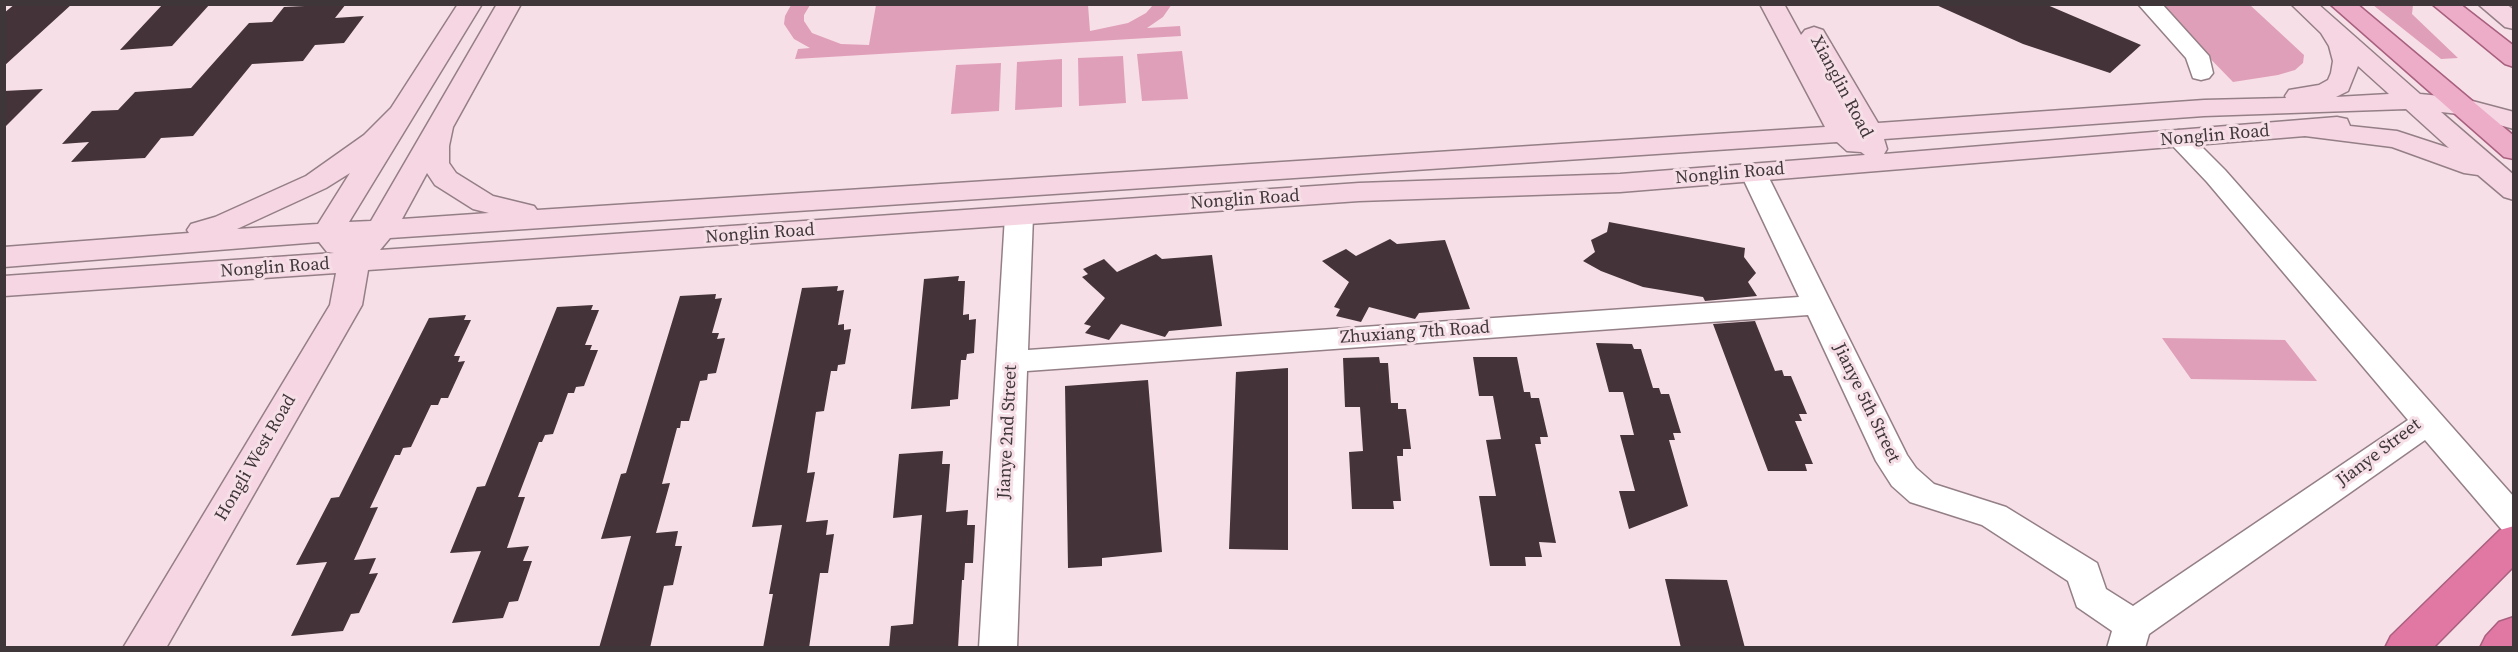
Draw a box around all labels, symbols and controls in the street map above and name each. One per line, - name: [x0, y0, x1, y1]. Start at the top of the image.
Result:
- street label: Xianglin Road: [1805, 32, 1877, 142]
- street label: Nonglin Road: [2159, 120, 2271, 152]
- street label: Nonglin Road: [1674, 158, 1786, 190]
- street label: Nonglin Road: [1190, 185, 1300, 215]
- street label: Nonglin Road: [705, 219, 815, 249]
- street label: Nonglin Road: [220, 253, 330, 283]
- street label: Zhuxiang 7th Road: [1339, 317, 1491, 349]
- street label: Jianye 5th Street: [1828, 340, 1904, 466]
- street label: Jianye 2nd Street: [994, 364, 1022, 500]
- street label: Hongli West Road: [211, 391, 301, 525]
- street label: Jianye Street: [2333, 414, 2425, 492]

